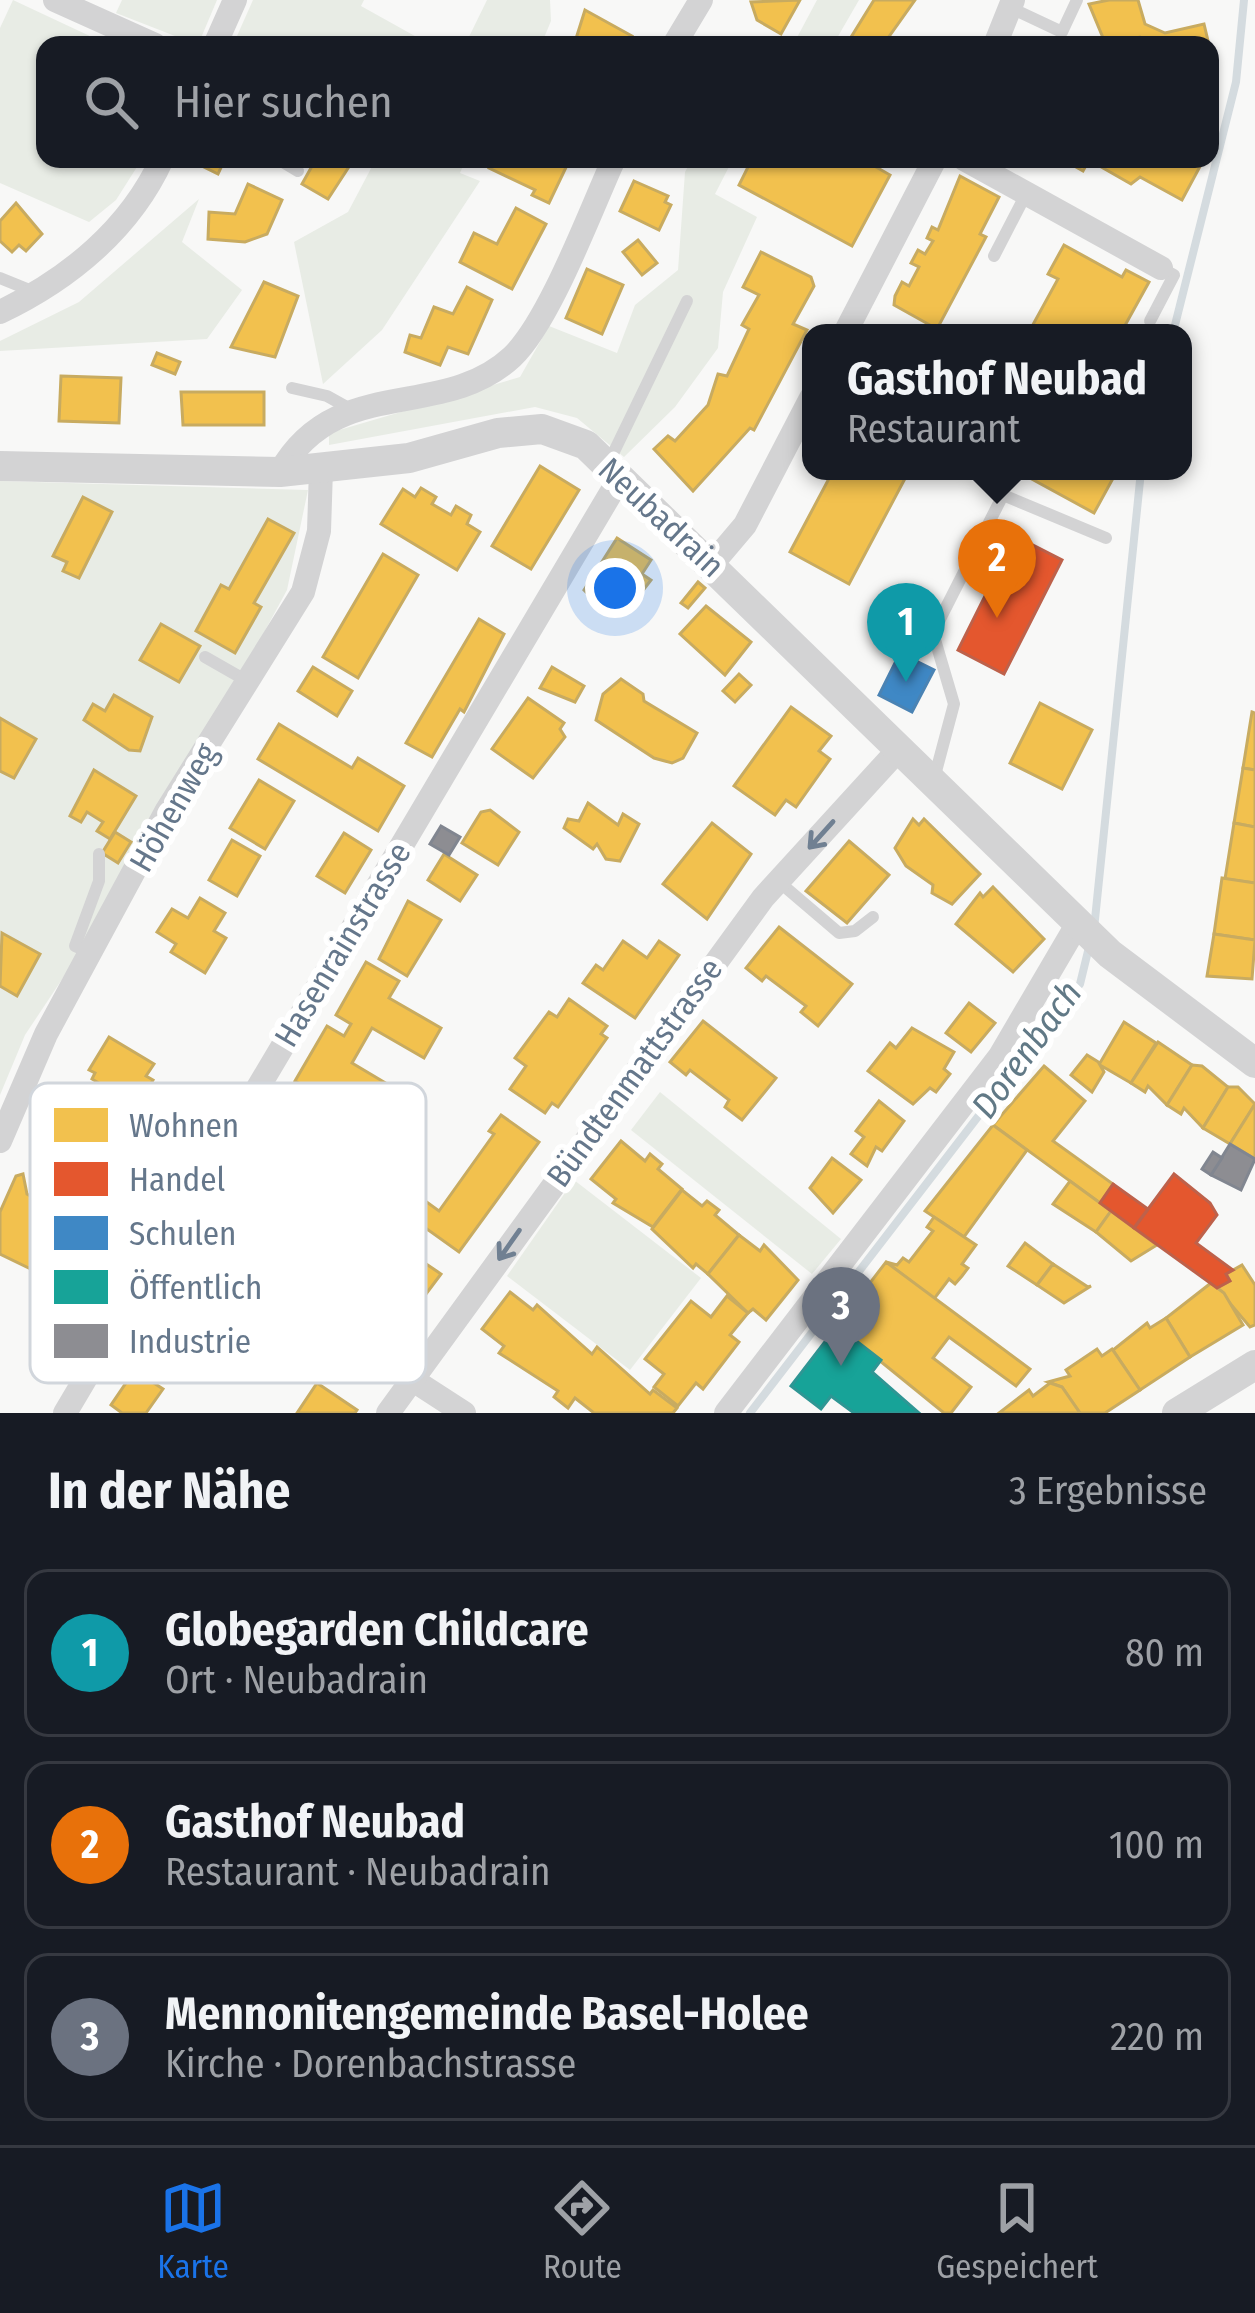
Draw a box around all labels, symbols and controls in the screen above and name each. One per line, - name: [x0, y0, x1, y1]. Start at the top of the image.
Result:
- search box: [36, 36, 1219, 168]
- icon: search: [78, 69, 144, 135]
- text: Hier suchen: [174, 75, 393, 129]
- popup: [802, 324, 1192, 480]
- text: Gasthof Neubad: [847, 352, 1147, 406]
- text: Restaurant: [847, 406, 1020, 452]
- street label: Neubadrain: [590, 450, 732, 586]
- pin: 2: [958, 519, 1036, 618]
- your location: [585, 558, 645, 618]
- pin: 1: [867, 583, 945, 682]
- street label: Höhenweg: [121, 736, 227, 879]
- one-way arrow: [808, 819, 835, 849]
- street label: Hasenrainstrasse: [266, 835, 420, 1054]
- street label: Bündtenmattstrasse: [538, 950, 731, 1195]
- water label: Dorenbach: [962, 972, 1091, 1127]
- legend: [30, 1083, 426, 1383]
- text: Wohnen: [129, 1106, 239, 1146]
- text: Handel: [129, 1160, 226, 1200]
- text: Schulen: [129, 1214, 236, 1254]
- one-way arrow: [496, 1227, 521, 1260]
- pin: 3: [802, 1267, 880, 1366]
- text: Öffentlich: [129, 1268, 262, 1308]
- text: Industrie: [129, 1322, 251, 1362]
- text: In der Nähe: [48, 1460, 290, 1522]
- text: 3 Ergebnisse: [1009, 1468, 1207, 1514]
- text: Globegarden Childcare: [165, 1603, 589, 1657]
- text: 1: [82, 1630, 98, 1676]
- text: 80 m: [1125, 1630, 1204, 1676]
- text: Ort · Neubadrain: [165, 1657, 428, 1703]
- text: Gasthof Neubad: [165, 1795, 465, 1849]
- text: 2: [81, 1822, 99, 1868]
- text: 100 m: [1109, 1822, 1204, 1868]
- text: Restaurant · Neubadrain: [165, 1849, 551, 1895]
- text: Mennonitengemeinde Basel-Holee: [165, 1987, 809, 2041]
- text: 3: [81, 2014, 99, 2060]
- text: 220 m: [1110, 2014, 1204, 2060]
- text: Kirche · Dorenbachstrasse: [165, 2041, 576, 2087]
- tab: Karte: [157, 2175, 229, 2287]
- tab: Route: [543, 2175, 622, 2287]
- tab: Gespeichert: [936, 2175, 1098, 2287]

